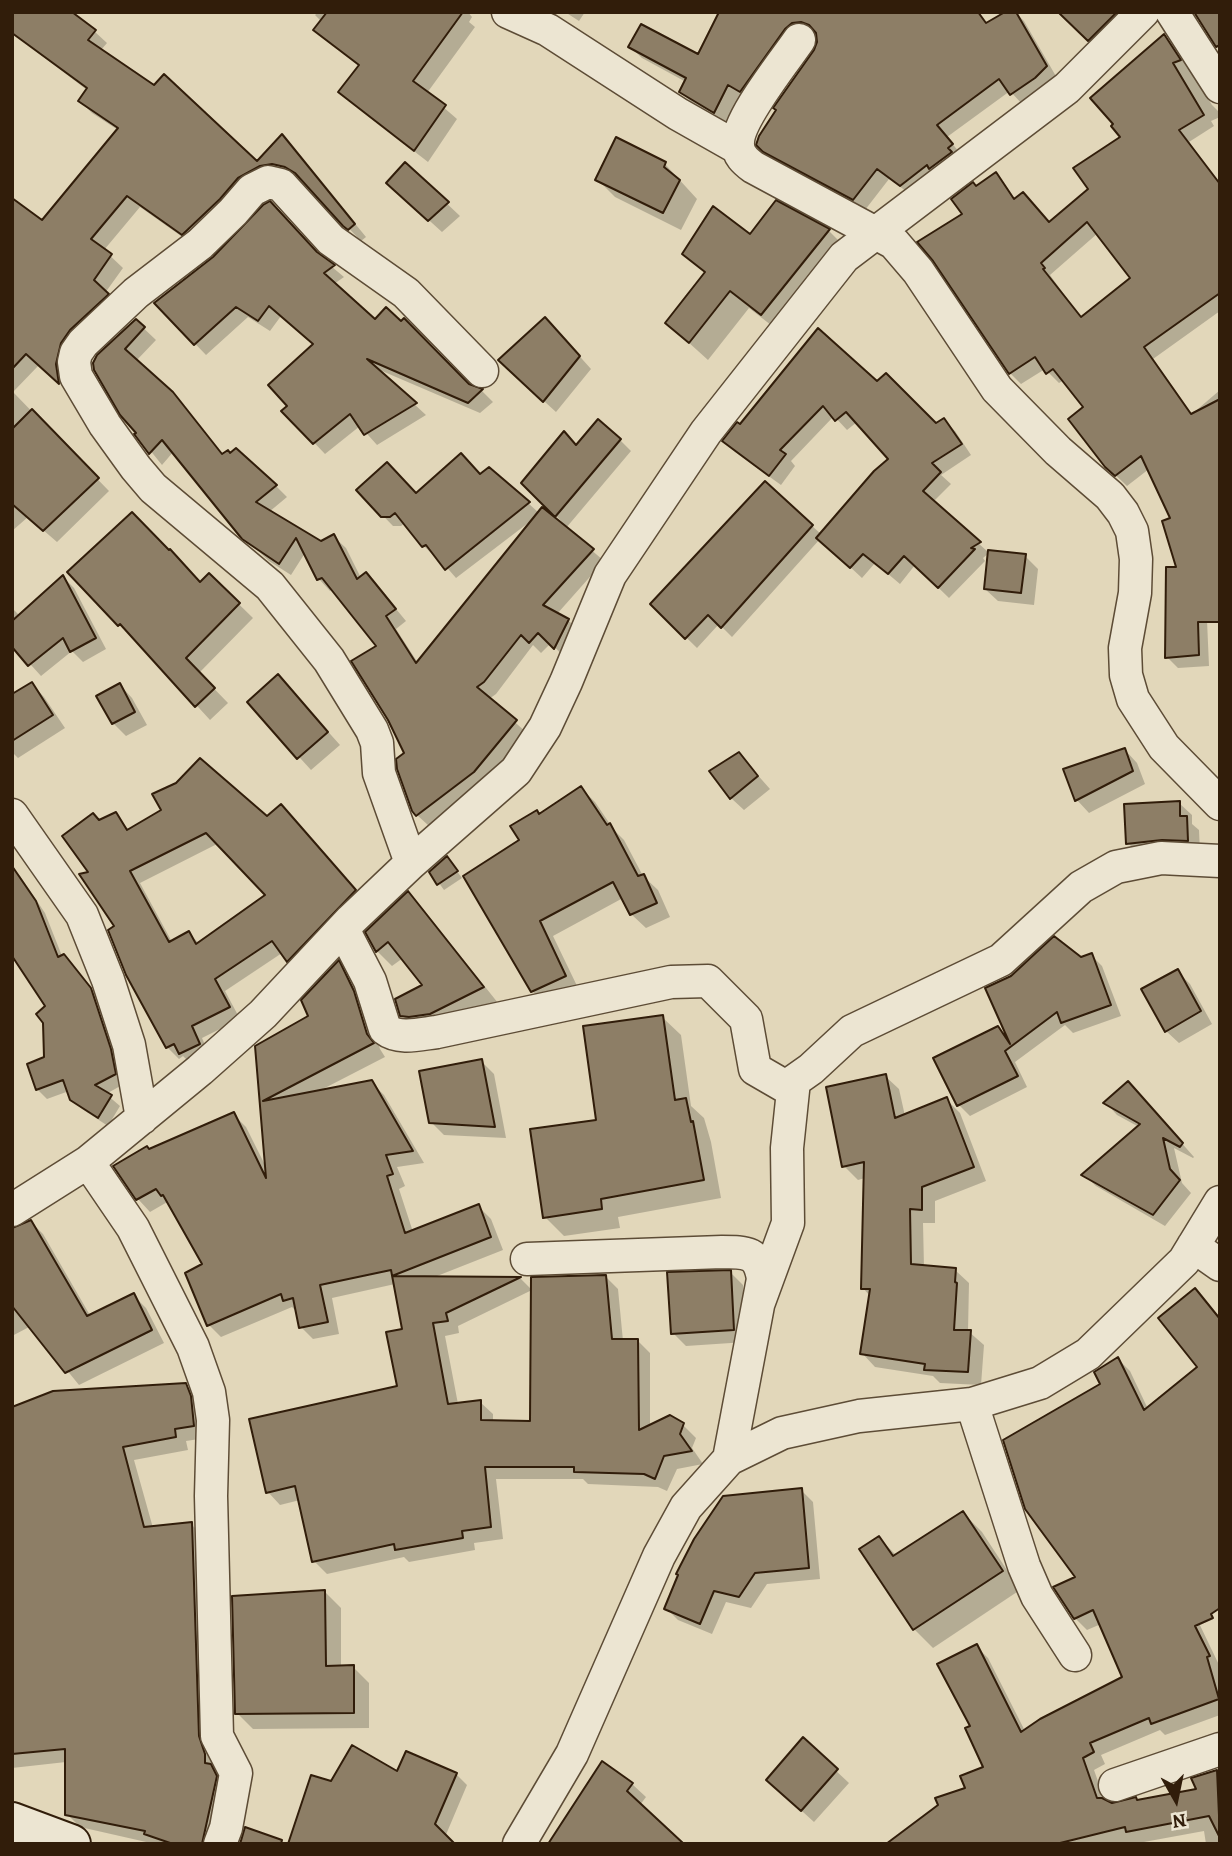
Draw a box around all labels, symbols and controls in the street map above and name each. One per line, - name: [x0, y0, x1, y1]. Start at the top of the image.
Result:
- north arrow: [1141, 1765, 1211, 1835]
- text: N: [1170, 1807, 1188, 1835]

